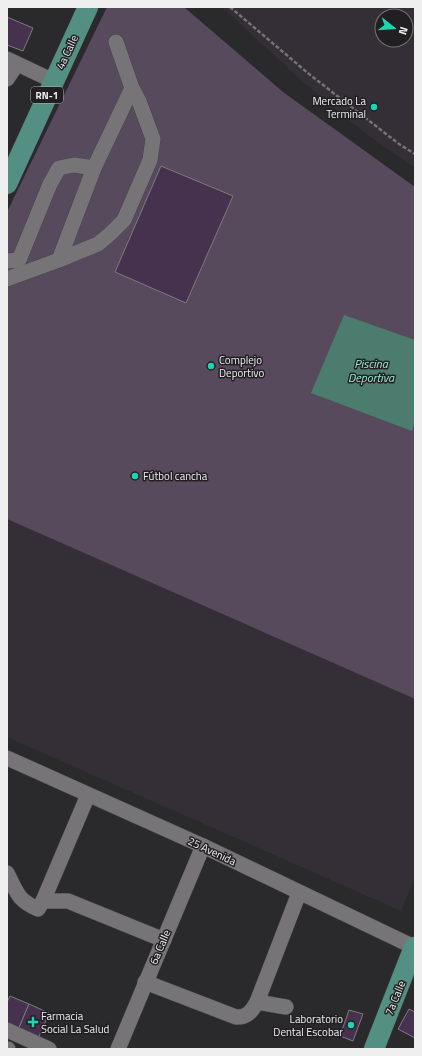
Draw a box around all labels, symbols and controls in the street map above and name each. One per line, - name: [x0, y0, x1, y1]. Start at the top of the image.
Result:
- north arrow: [374, 8, 414, 48]
- text: N: [395, 25, 412, 37]
- street label: 4a Calle: [52, 32, 82, 72]
- road number: RN-1: [31, 87, 63, 103]
- place label: Mercado La Terminal: [312, 93, 366, 122]
- marker: Mercado La Terminal: [369, 102, 379, 112]
- place label: Complejo Deportivo: [219, 352, 265, 381]
- water label: Piscina Deportiva: [348, 354, 395, 387]
- marker: Complejo Deportivo: [206, 361, 216, 371]
- place label: Fútbol cancha: [143, 468, 208, 484]
- marker: Fútbol cancha: [130, 471, 140, 481]
- street label: 25 Avenida: [185, 833, 239, 869]
- street label: 6a Calle: [146, 927, 175, 967]
- street label: 7a Calle: [381, 978, 409, 1018]
- place label: Farmacia Social La Salud: [41, 1008, 110, 1037]
- place label: Laboratorio Dental Escobar: [273, 1011, 343, 1040]
- marker: Farmacia Social La Salud: [28, 1017, 38, 1027]
- marker: Laboratorio Dental Escobar: [346, 1020, 356, 1030]

